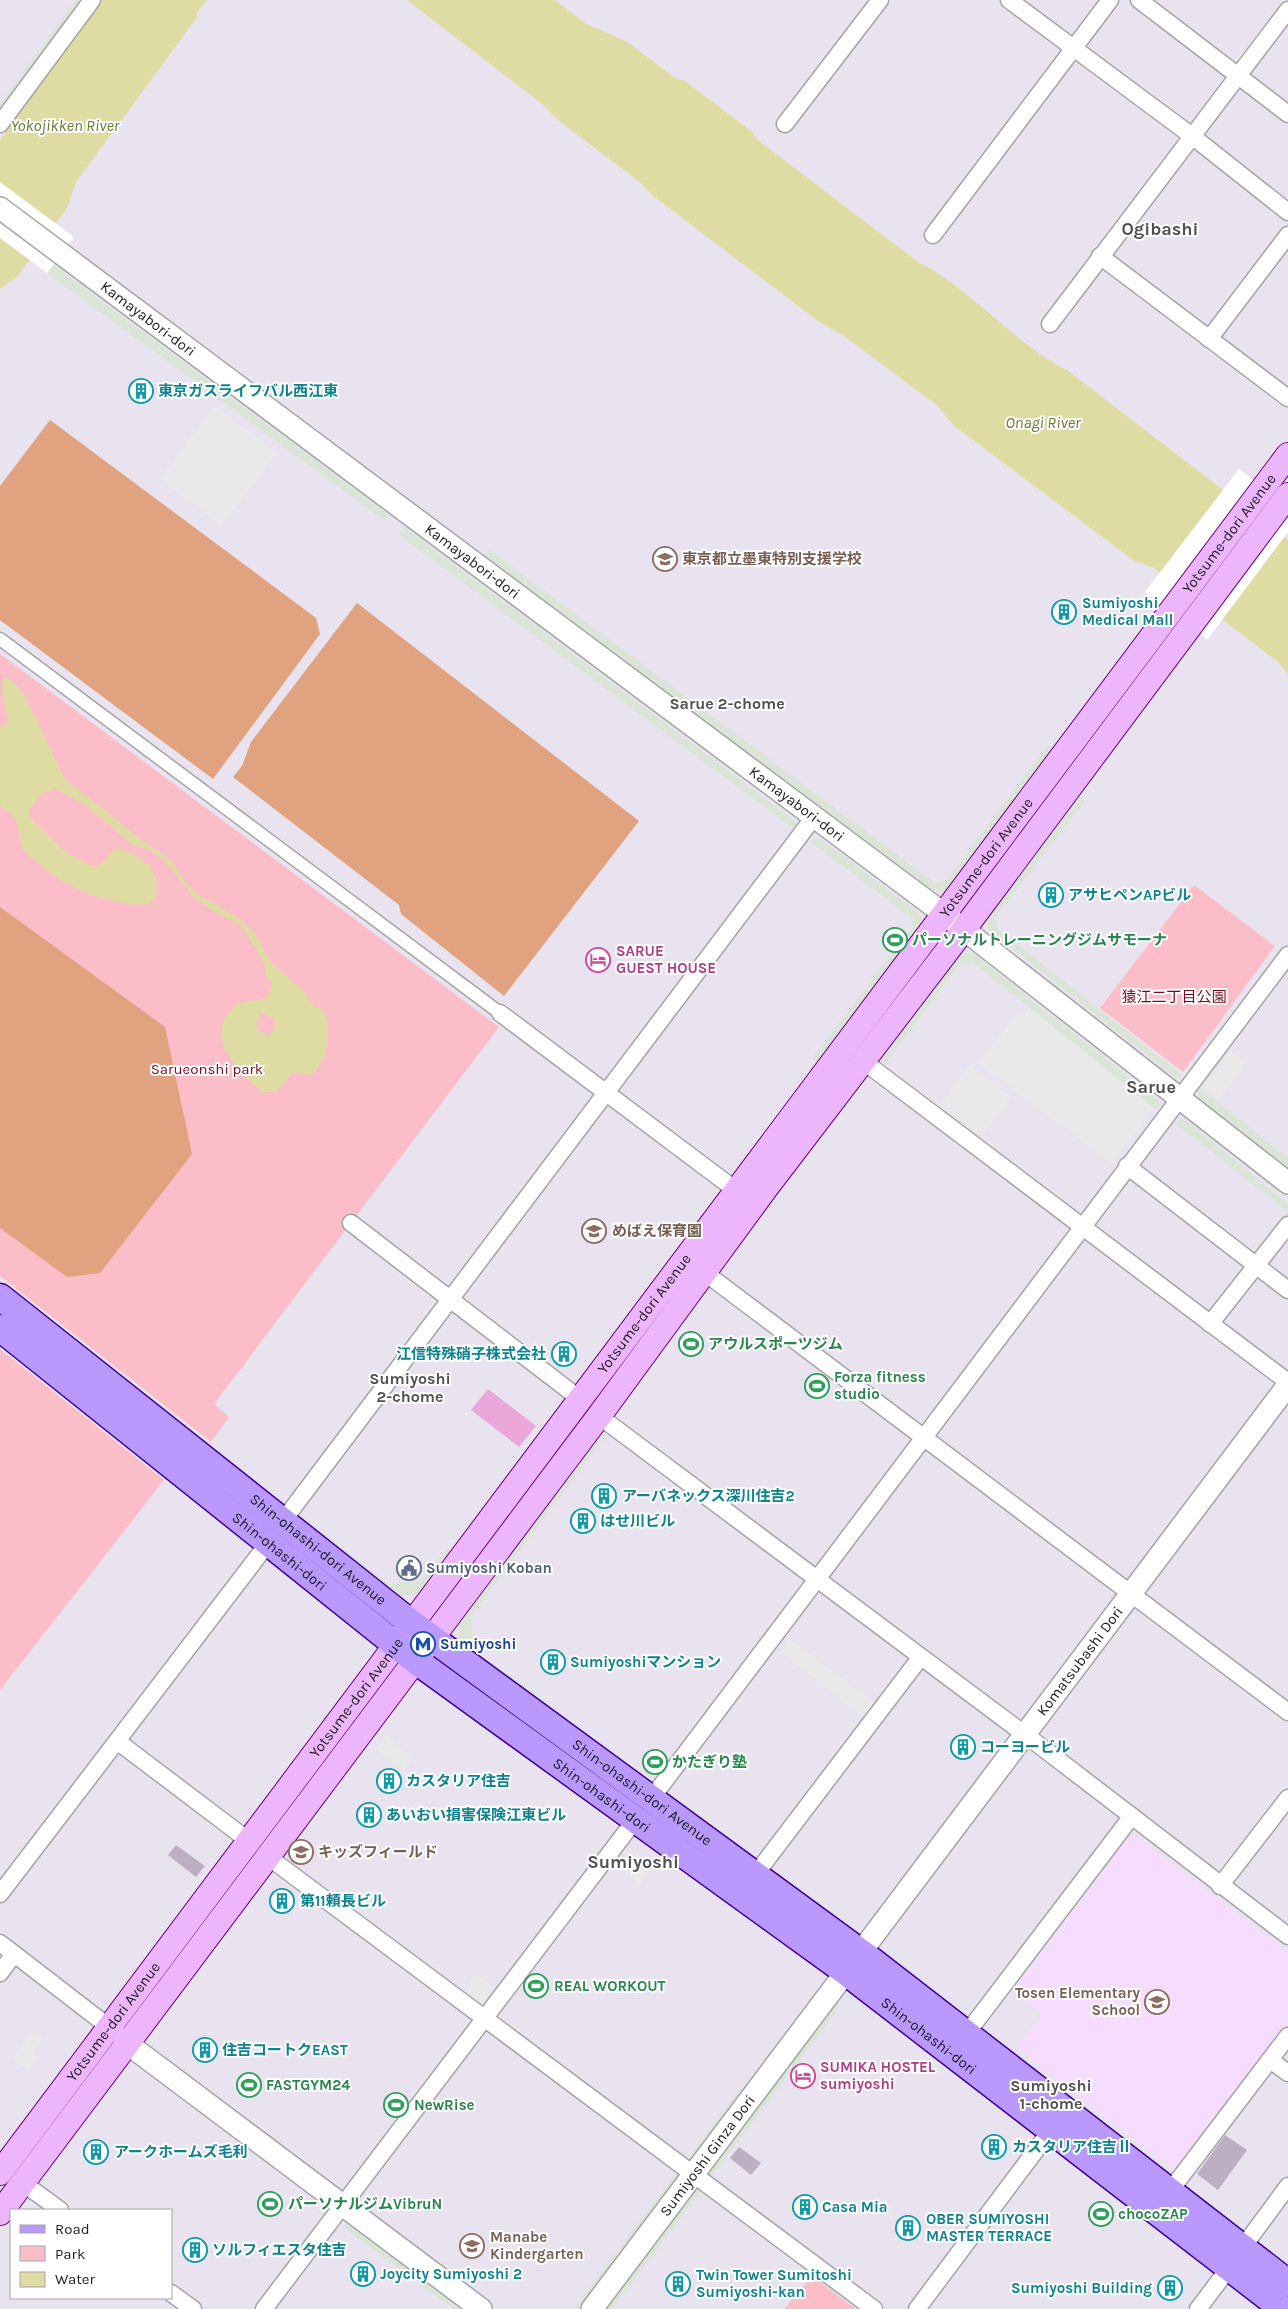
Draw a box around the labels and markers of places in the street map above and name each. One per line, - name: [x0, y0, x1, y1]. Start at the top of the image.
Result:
- building icon: 東京ガスライフバル西江東: [128, 378, 154, 404]
- place label: 東京ガスライフバル西江東: [158, 382, 338, 400]
- school or university icon: 東京都立墨東特別支援学校: [652, 546, 678, 572]
- place label: 東京都立墨東特別支援学校: [682, 550, 862, 568]
- place label: Sumiyoshi Medical Mall: [1082, 594, 1173, 629]
- building icon: Sumiyoshi Medical Mall: [1051, 599, 1077, 625]
- building icon: アサヒペンAPビル: [1038, 882, 1064, 908]
- place label: アサヒペンAPビル: [1068, 886, 1191, 904]
- sports icon: パーソナルトレーニングジムサモーナ: [882, 927, 908, 953]
- place label: パーソナルトレーニングジムサモーナ: [912, 931, 1167, 949]
- place label: SARUE GUEST HOUSE: [616, 942, 716, 977]
- hotel icon: SARUE GUEST HOUSE: [585, 947, 611, 973]
- school or university icon: めばえ保育園: [581, 1218, 607, 1244]
- place label: めばえ保育園: [612, 1222, 702, 1240]
- sports icon: アウルスポーツジム: [678, 1331, 704, 1357]
- place label: アウルスポーツジム: [708, 1335, 843, 1353]
- building icon: 江信特殊硝子株式会社: [551, 1341, 577, 1367]
- place label: 江信特殊硝子株式会社: [396, 1345, 546, 1363]
- place label: Forza fitness studio: [834, 1368, 926, 1403]
- sports icon: Forza fitness studio: [804, 1373, 830, 1399]
- building icon: アーバネックス深川住吉2: [591, 1483, 617, 1509]
- place label: アーバネックス深川住吉2: [622, 1487, 795, 1505]
- building icon: はせ川ビル: [570, 1508, 596, 1534]
- place label: はせ川ビル: [600, 1512, 675, 1530]
- public building icon: Sumiyoshi Koban: [396, 1555, 422, 1581]
- place label: Sumiyoshi Koban: [426, 1559, 552, 1577]
- metro station icon: Sumiyoshi: [410, 1631, 436, 1657]
- place label: Sumiyoshi: [440, 1635, 516, 1653]
- building icon: Sumiyoshiマンション: [540, 1649, 566, 1675]
- place label: Sumiyoshiマンション: [570, 1653, 721, 1671]
- building icon: コーヨービル: [950, 1734, 976, 1760]
- place label: コーヨービル: [980, 1738, 1070, 1756]
- sports icon: かたぎり塾: [642, 1749, 668, 1775]
- place label: かたぎり塾: [672, 1753, 747, 1771]
- building icon: カスタリア住吉: [376, 1768, 402, 1794]
- place label: カスタリア住吉: [406, 1772, 511, 1790]
- building icon: あいおい損害保険江東ビル: [356, 1802, 382, 1828]
- place label: あいおい損害保険江東ビル: [386, 1806, 566, 1824]
- school or university icon: キッズフィールド: [288, 1839, 314, 1865]
- place label: キッズフィールド: [318, 1843, 438, 1861]
- building icon: 第11頼長ビル: [269, 1888, 295, 1914]
- place label: 第11頼長ビル: [300, 1892, 386, 1910]
- sports icon: REAL WORKOUT: [523, 1973, 549, 1999]
- place label: REAL WORKOUT: [554, 1977, 666, 1995]
- place label: Tosen Elementary School: [1015, 1984, 1140, 2019]
- school or university icon: Tosen Elementary School: [1144, 1989, 1170, 2015]
- building icon: 住吉コートクEAST: [192, 2037, 218, 2063]
- place label: 住吉コートクEAST: [222, 2041, 348, 2059]
- place label: SUMIKA HOSTEL sumiyoshi: [820, 2058, 936, 2093]
- hotel icon: SUMIKA HOSTEL sumiyoshi: [790, 2063, 816, 2089]
- sports icon: FASTGYM24: [236, 2072, 262, 2098]
- place label: FASTGYM24: [266, 2076, 350, 2094]
- sports icon: NewRise: [383, 2092, 409, 2118]
- place label: NewRise: [414, 2096, 475, 2114]
- building icon: カスタリア住吉Ⅱ: [981, 2134, 1007, 2160]
- place label: カスタリア住吉Ⅱ: [1012, 2138, 1132, 2156]
- building icon: アークホームズ毛利: [83, 2139, 109, 2165]
- place label: アークホームズ毛利: [114, 2143, 248, 2161]
- sports icon: パーソナルジムVibruN: [257, 2191, 283, 2217]
- building icon: Casa Mia: [792, 2194, 818, 2220]
- place label: パーソナルジムVibruN: [288, 2195, 442, 2213]
- place label: Casa Mia: [822, 2198, 888, 2216]
- sports icon: chocoZAP: [1088, 2201, 1114, 2227]
- place label: chocoZAP: [1118, 2205, 1188, 2223]
- place label: OBER SUMIYOSHI MASTER TERRACE: [926, 2210, 1052, 2245]
- building icon: OBER SUMIYOSHI MASTER TERRACE: [895, 2215, 921, 2241]
- place label: Manabe Kindergarten: [490, 2228, 584, 2263]
- school or university icon: Manabe Kindergarten: [459, 2233, 485, 2259]
- building icon: ソルフィエスタ住吉: [182, 2237, 208, 2263]
- place label: ソルフィエスタ住吉: [212, 2241, 347, 2259]
- building icon: Joycity Sumiyoshi 2: [350, 2261, 376, 2287]
- place label: Joycity Sumiyoshi 2: [380, 2265, 522, 2283]
- place label: Twin Tower Sumitoshi Sumiyoshi-kan: [696, 2266, 852, 2301]
- building icon: Twin Tower Sumitoshi Sumiyoshi-kan: [665, 2271, 691, 2297]
- building icon: Sumiyoshi Building: [1157, 2275, 1183, 2301]
- place label: Sumiyoshi Building: [1011, 2279, 1152, 2297]

